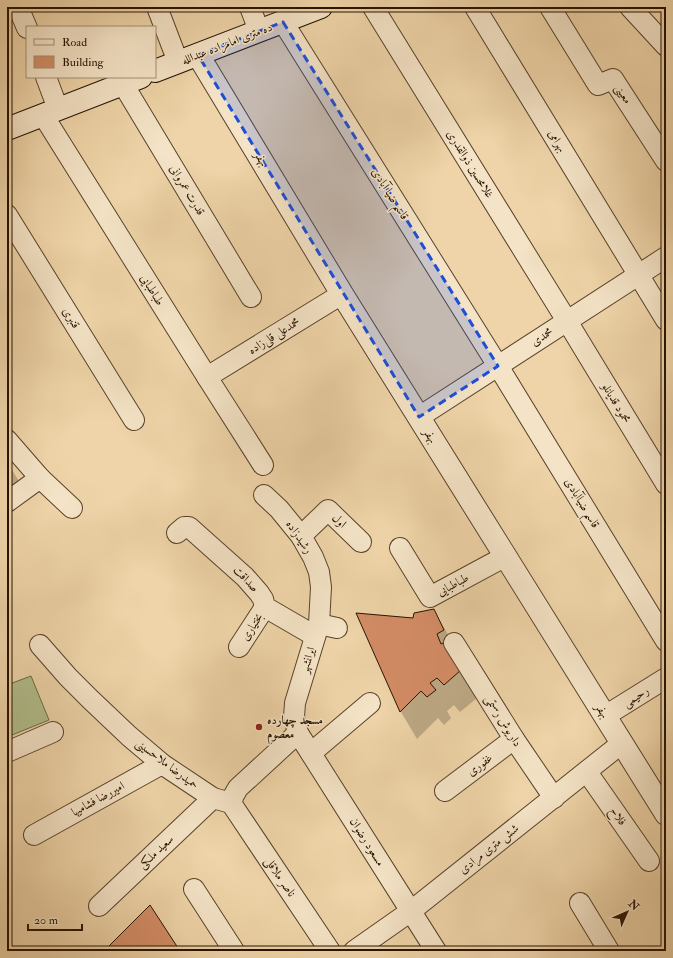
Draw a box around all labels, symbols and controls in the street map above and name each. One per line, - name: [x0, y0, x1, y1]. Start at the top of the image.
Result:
- street label: ده متری امامزاده عبدالله: [180, 20, 275, 69]
- legend: [26, 26, 156, 78]
- text: Road: [62, 35, 87, 50]
- text: Building: [62, 55, 105, 70]
- street label: معینی: [610, 81, 635, 107]
- street label: غلامحسین ذوالقدری: [443, 127, 497, 201]
- street label: بهرامی: [545, 127, 569, 155]
- street label: بهفر: [250, 147, 271, 169]
- street label: قدرت عمروانی: [166, 162, 208, 218]
- street label: قاسم ضیا آبادی: [365, 165, 413, 225]
- street label: طباطبایی: [137, 272, 167, 308]
- street label: قنبری: [59, 305, 83, 331]
- street label: محمدعلی قلی‌زاده: [245, 314, 303, 359]
- street label: محمدی: [528, 324, 556, 350]
- street label: محمود قدیانلو: [597, 378, 634, 426]
- street label: بهفر: [419, 424, 440, 446]
- street label: قاسم ضیاآبادی: [558, 475, 604, 533]
- street label: اول: [329, 511, 350, 532]
- street label: رشیدزاده: [282, 517, 316, 557]
- street label: صداقت: [230, 563, 262, 595]
- street label: طباطبایی: [435, 570, 472, 600]
- street label: بختیاری: [237, 610, 267, 644]
- street label: ایرانشهر: [297, 645, 319, 677]
- street label: رحیمی: [620, 683, 653, 712]
- street label: داریوش رستمی: [480, 692, 525, 750]
- street label: بهفر: [591, 699, 612, 721]
- place label: مسجد چهارده معصوم: [267, 713, 323, 745]
- marker: مسجد چهارده معصوم: [254, 722, 264, 732]
- street label: حمیدرضا ملاحسینی: [132, 735, 201, 793]
- street label: غفوری: [464, 750, 496, 780]
- street label: امیررضا فشامیها: [69, 778, 127, 820]
- street label: فلاح: [604, 804, 630, 830]
- street label: مسعود رضوان: [346, 815, 388, 869]
- street label: شش متری مرادی: [456, 821, 523, 878]
- street label: سعید ملکی: [135, 832, 178, 873]
- street label: ناصر ملاقلی: [260, 854, 299, 900]
- north arrow: [607, 892, 647, 932]
- text: N: [625, 896, 643, 914]
- scale bar: [28, 906, 82, 932]
- text: 20 m: [34, 913, 59, 928]

